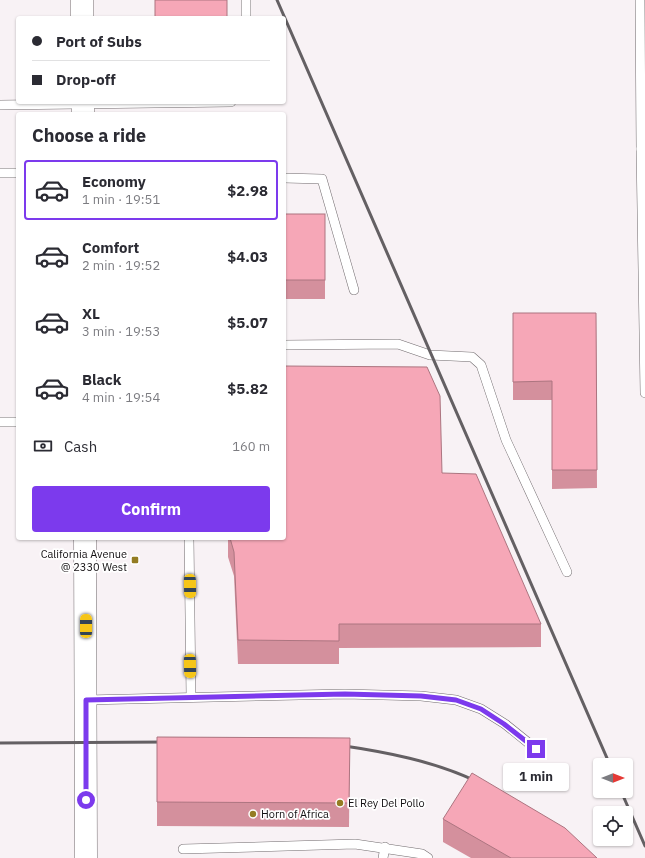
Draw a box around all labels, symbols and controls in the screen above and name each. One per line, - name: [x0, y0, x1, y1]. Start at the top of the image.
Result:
- text: Port of Subs: [56, 32, 142, 51]
- text: Drop-off: [56, 70, 116, 89]
- text: Choose a ride: [32, 124, 146, 147]
- icon: car: [34, 172, 70, 208]
- text: Economy: [82, 172, 146, 191]
- text: $2.98: [227, 181, 268, 200]
- text: 1 min · 19:51: [82, 191, 160, 208]
- icon: car: [34, 238, 70, 274]
- text: Comfort: [82, 238, 139, 257]
- text: $4.03: [227, 247, 268, 266]
- text: 2 min · 19:52: [82, 257, 160, 274]
- icon: car: [34, 304, 70, 340]
- text: XL: [82, 304, 100, 323]
- text: $5.07: [227, 313, 268, 332]
- text: 3 min · 19:53: [82, 323, 160, 340]
- icon: car: [34, 370, 70, 406]
- text: Black: [82, 370, 122, 389]
- text: $5.82: [227, 379, 268, 398]
- text: 4 min · 19:54: [82, 389, 160, 406]
- icon: cash: [32, 435, 54, 457]
- text: Cash: [64, 437, 97, 456]
- text: 160 m: [232, 438, 270, 455]
- button: Confirm: [32, 486, 270, 532]
- place label: California Avenue @ 2330 West: [41, 547, 127, 574]
- marker: California Avenue @ 2330 West: [130, 555, 140, 565]
- car: [184, 574, 196, 598]
- car: [80, 614, 92, 638]
- car: [184, 654, 196, 678]
- route end: [527, 740, 545, 758]
- north arrow: [593, 758, 633, 798]
- map controls: [593, 758, 633, 846]
- callout: 1 min: [503, 763, 569, 791]
- text: 1 min: [519, 768, 553, 785]
- route start: [77, 791, 95, 809]
- place label: El Rey Del Pollo: [348, 796, 425, 810]
- marker: El Rey Del Pollo: [335, 798, 345, 808]
- button: locate: [593, 806, 633, 846]
- place label: Horn of Africa: [261, 807, 329, 821]
- marker: Horn of Africa: [248, 809, 258, 819]

